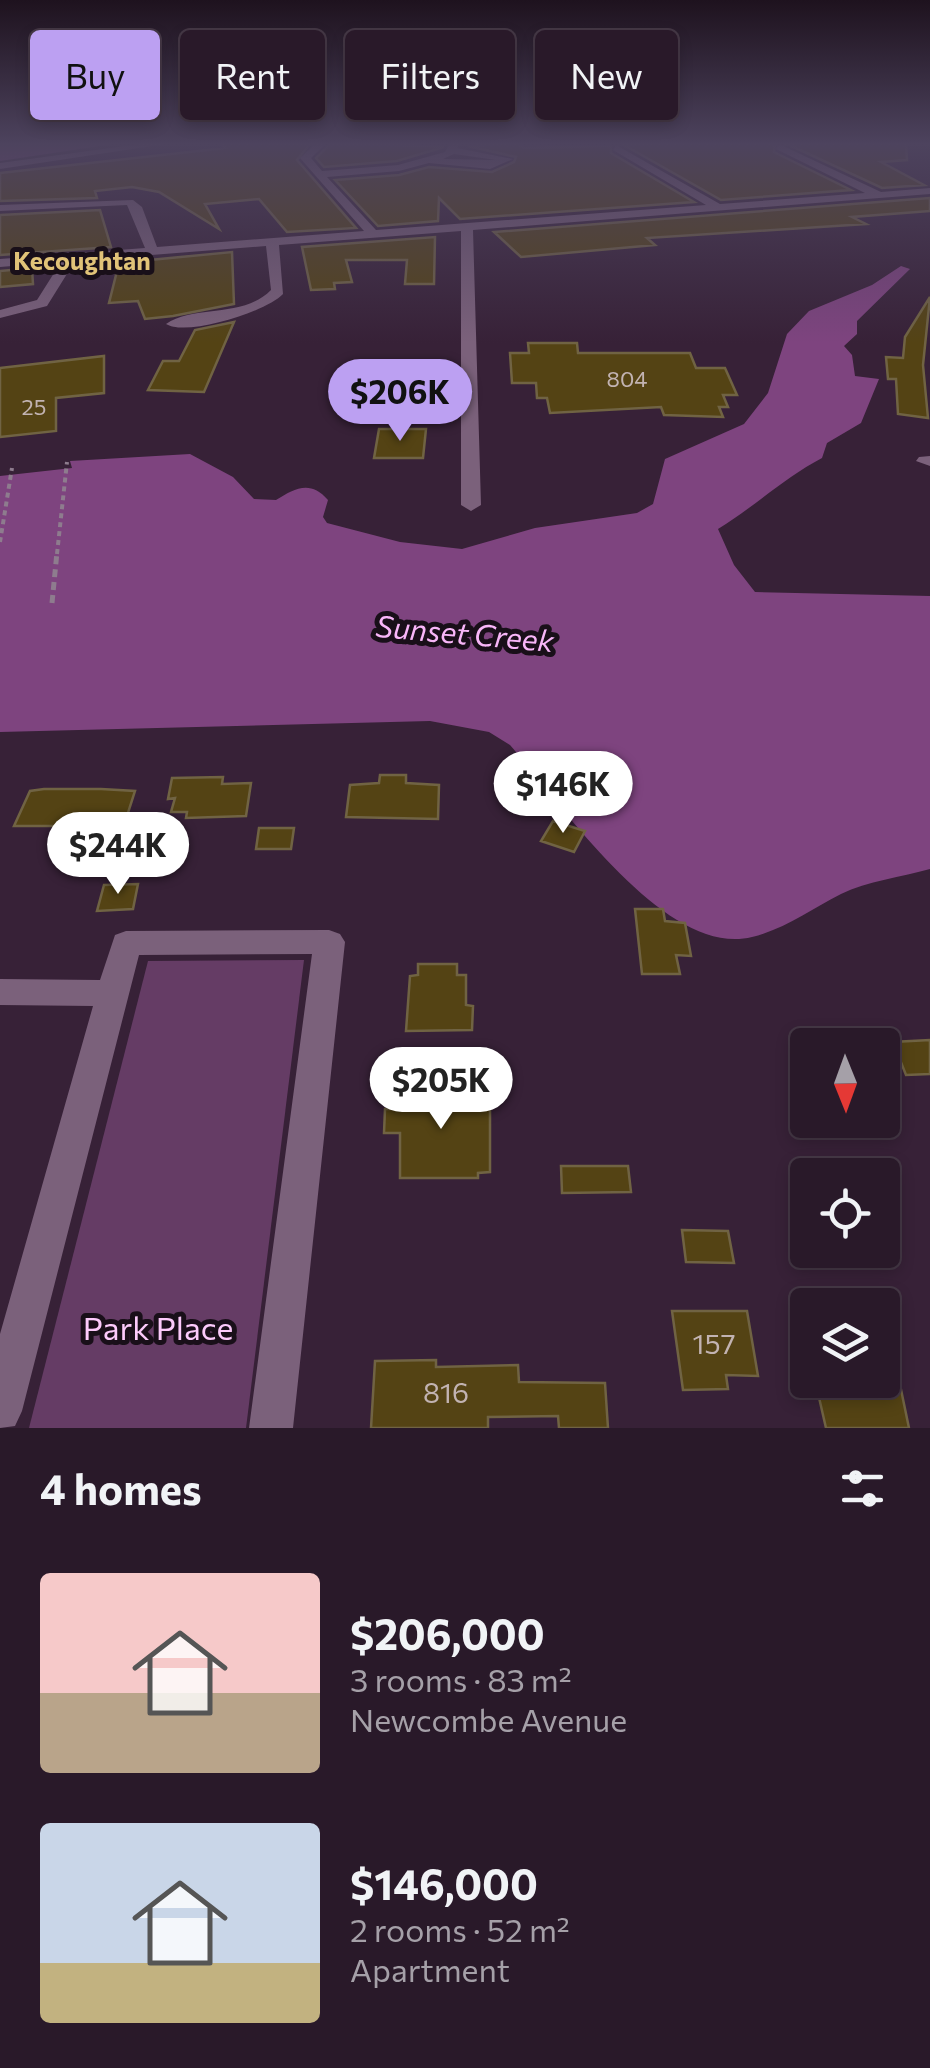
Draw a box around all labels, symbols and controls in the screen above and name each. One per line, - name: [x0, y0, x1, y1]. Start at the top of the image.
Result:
- chip: Buy: [30, 30, 160, 120]
- chip: Rent: [180, 30, 325, 120]
- chip: Filters: [345, 30, 515, 120]
- chip: New: [535, 30, 678, 120]
- district label: Kecoughtan: [13, 245, 151, 275]
- pin: $206K: [330, 359, 470, 444]
- house number: 804: [607, 365, 647, 392]
- text: $206K: [350, 371, 450, 411]
- house number: 25: [22, 393, 46, 420]
- water label: Sunset Creek: [374, 606, 556, 658]
- pin: $146K: [493, 751, 633, 836]
- text: $146K: [516, 763, 610, 803]
- pin: $244K: [48, 812, 188, 897]
- text: $244K: [69, 824, 167, 864]
- north arrow: [790, 1028, 900, 1138]
- map controls: [790, 1028, 900, 1398]
- pin: $205K: [371, 1047, 511, 1132]
- text: $205K: [392, 1059, 490, 1099]
- button: locate: [790, 1158, 900, 1268]
- button: layers: [790, 1288, 900, 1398]
- park label: Park Place: [83, 1307, 233, 1347]
- house number: 157: [693, 1326, 735, 1360]
- house number: 816: [423, 1375, 469, 1409]
- icon: filters: [835, 1461, 890, 1516]
- text: 4 homes: [40, 1462, 202, 1514]
- text: $206,000: [350, 1607, 545, 1659]
- icon: home: [120, 1613, 240, 1733]
- text: 3 rooms · 83 m²: [350, 1659, 572, 1699]
- text: Newcombe Avenue: [350, 1699, 627, 1739]
- text: $146,000: [350, 1857, 538, 1909]
- icon: home: [120, 1863, 240, 1983]
- text: 2 rooms · 52 m²: [350, 1909, 570, 1949]
- text: Apartment: [350, 1949, 510, 1989]

